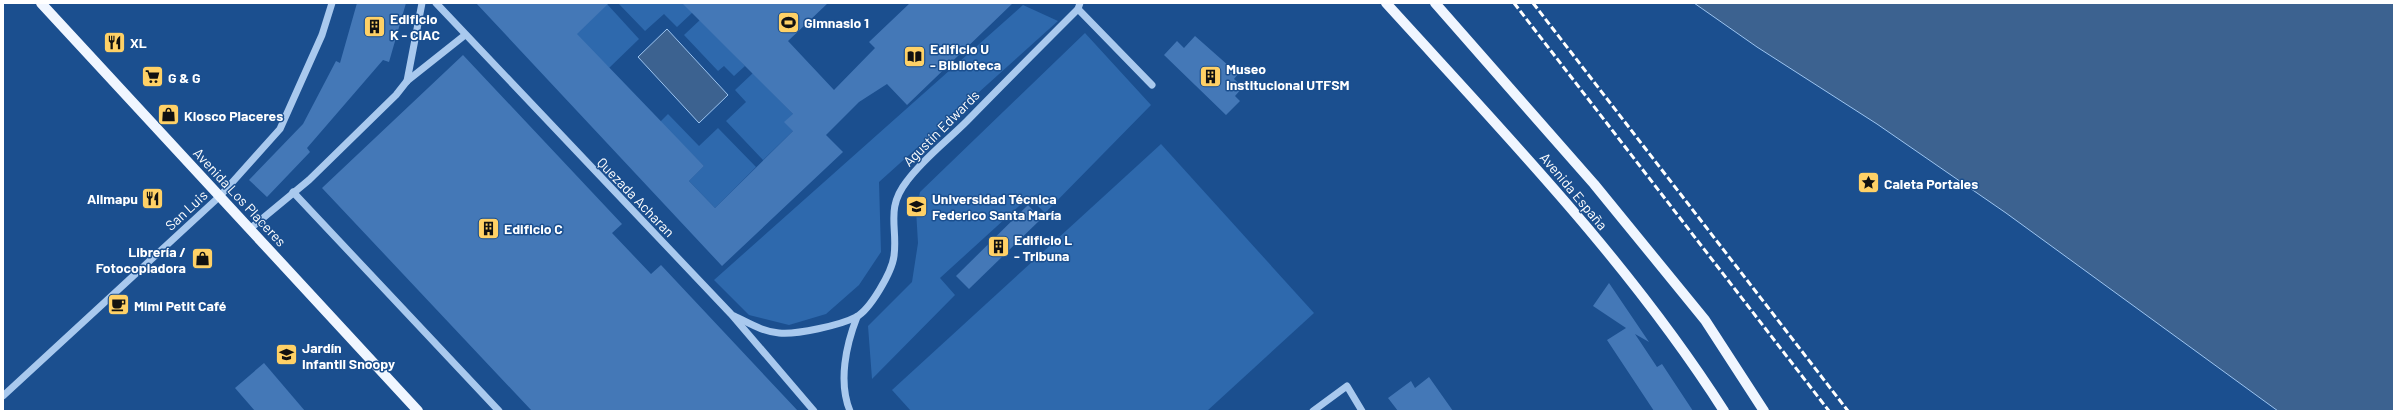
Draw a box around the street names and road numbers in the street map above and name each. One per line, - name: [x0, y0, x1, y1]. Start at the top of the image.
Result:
- street label: Agustín Edwards: [899, 86, 983, 170]
- street label: Avenida Los Placeres: [190, 144, 290, 250]
- street label: Avenida España: [1537, 149, 1611, 233]
- street label: Quezada Acharan: [594, 154, 678, 240]
- street label: San Luis: [161, 186, 211, 234]

